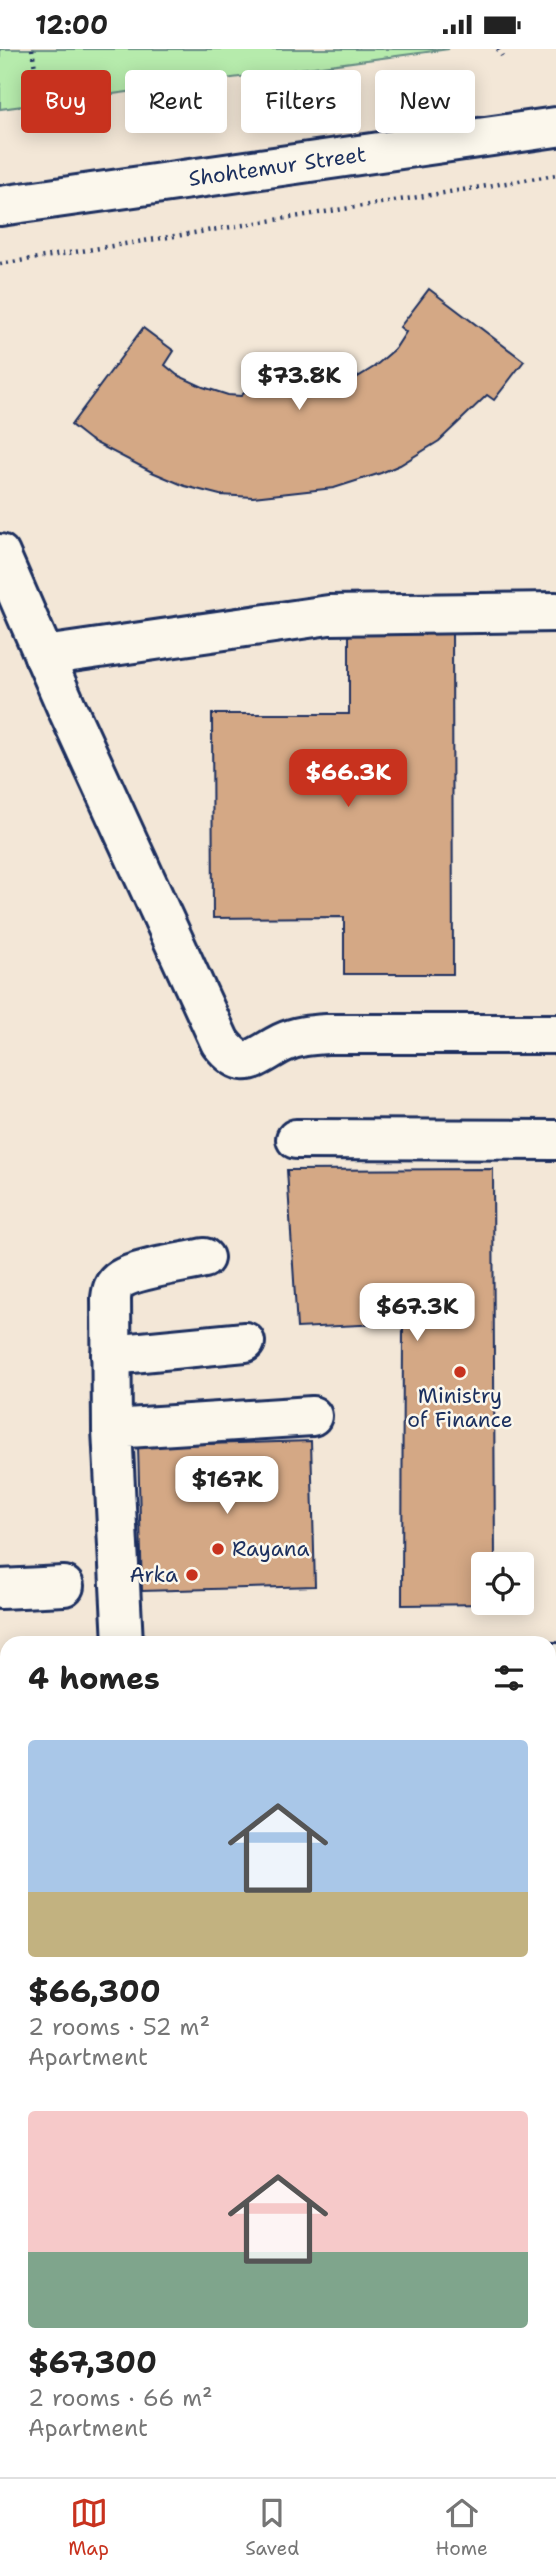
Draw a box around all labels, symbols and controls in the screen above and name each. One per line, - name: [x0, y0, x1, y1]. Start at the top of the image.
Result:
- text: 12:00: [35, 7, 108, 42]
- chip: Buy: [21, 70, 111, 133]
- chip: Rent: [125, 70, 227, 133]
- chip: Filters: [241, 70, 361, 133]
- chip: New: [375, 70, 475, 133]
- street label: Shohtemur Street: [187, 140, 368, 193]
- pin: $73.8K: [242, 353, 356, 412]
- text: $73.8K: [257, 360, 341, 390]
- pin: $66.3K: [291, 749, 405, 809]
- text: $66.3K: [305, 757, 391, 787]
- pin: $67.3K: [360, 1283, 474, 1343]
- text: $67.3K: [376, 1291, 458, 1321]
- marker: Ministry of Finance: [452, 1364, 468, 1380]
- place label: Ministry of Finance: [407, 1382, 513, 1434]
- pin: $167K: [178, 1457, 276, 1516]
- text: $167K: [191, 1464, 263, 1494]
- place label: Rayana: [232, 1535, 310, 1563]
- marker: Rayana: [210, 1541, 226, 1557]
- map controls: [471, 1552, 534, 1615]
- button: locate: [471, 1552, 534, 1615]
- place label: Arka: [129, 1561, 178, 1589]
- marker: Arka: [184, 1567, 200, 1583]
- text: 4 homes: [28, 1658, 160, 1699]
- icon: filters: [490, 1659, 528, 1697]
- icon: home: [215, 1785, 341, 1911]
- text: $66,300: [28, 1971, 161, 2012]
- text: 2 rooms · 52 m²: [28, 2012, 210, 2042]
- text: Apartment: [28, 2042, 148, 2072]
- icon: home: [215, 2156, 341, 2282]
- text: $67,300: [28, 2342, 157, 2383]
- text: 2 rooms · 66 m²: [28, 2383, 213, 2413]
- text: Apartment: [28, 2413, 148, 2443]
- tab: Map: [68, 2494, 109, 2561]
- tab: Saved: [245, 2494, 299, 2561]
- tab: Home: [436, 2494, 488, 2561]

